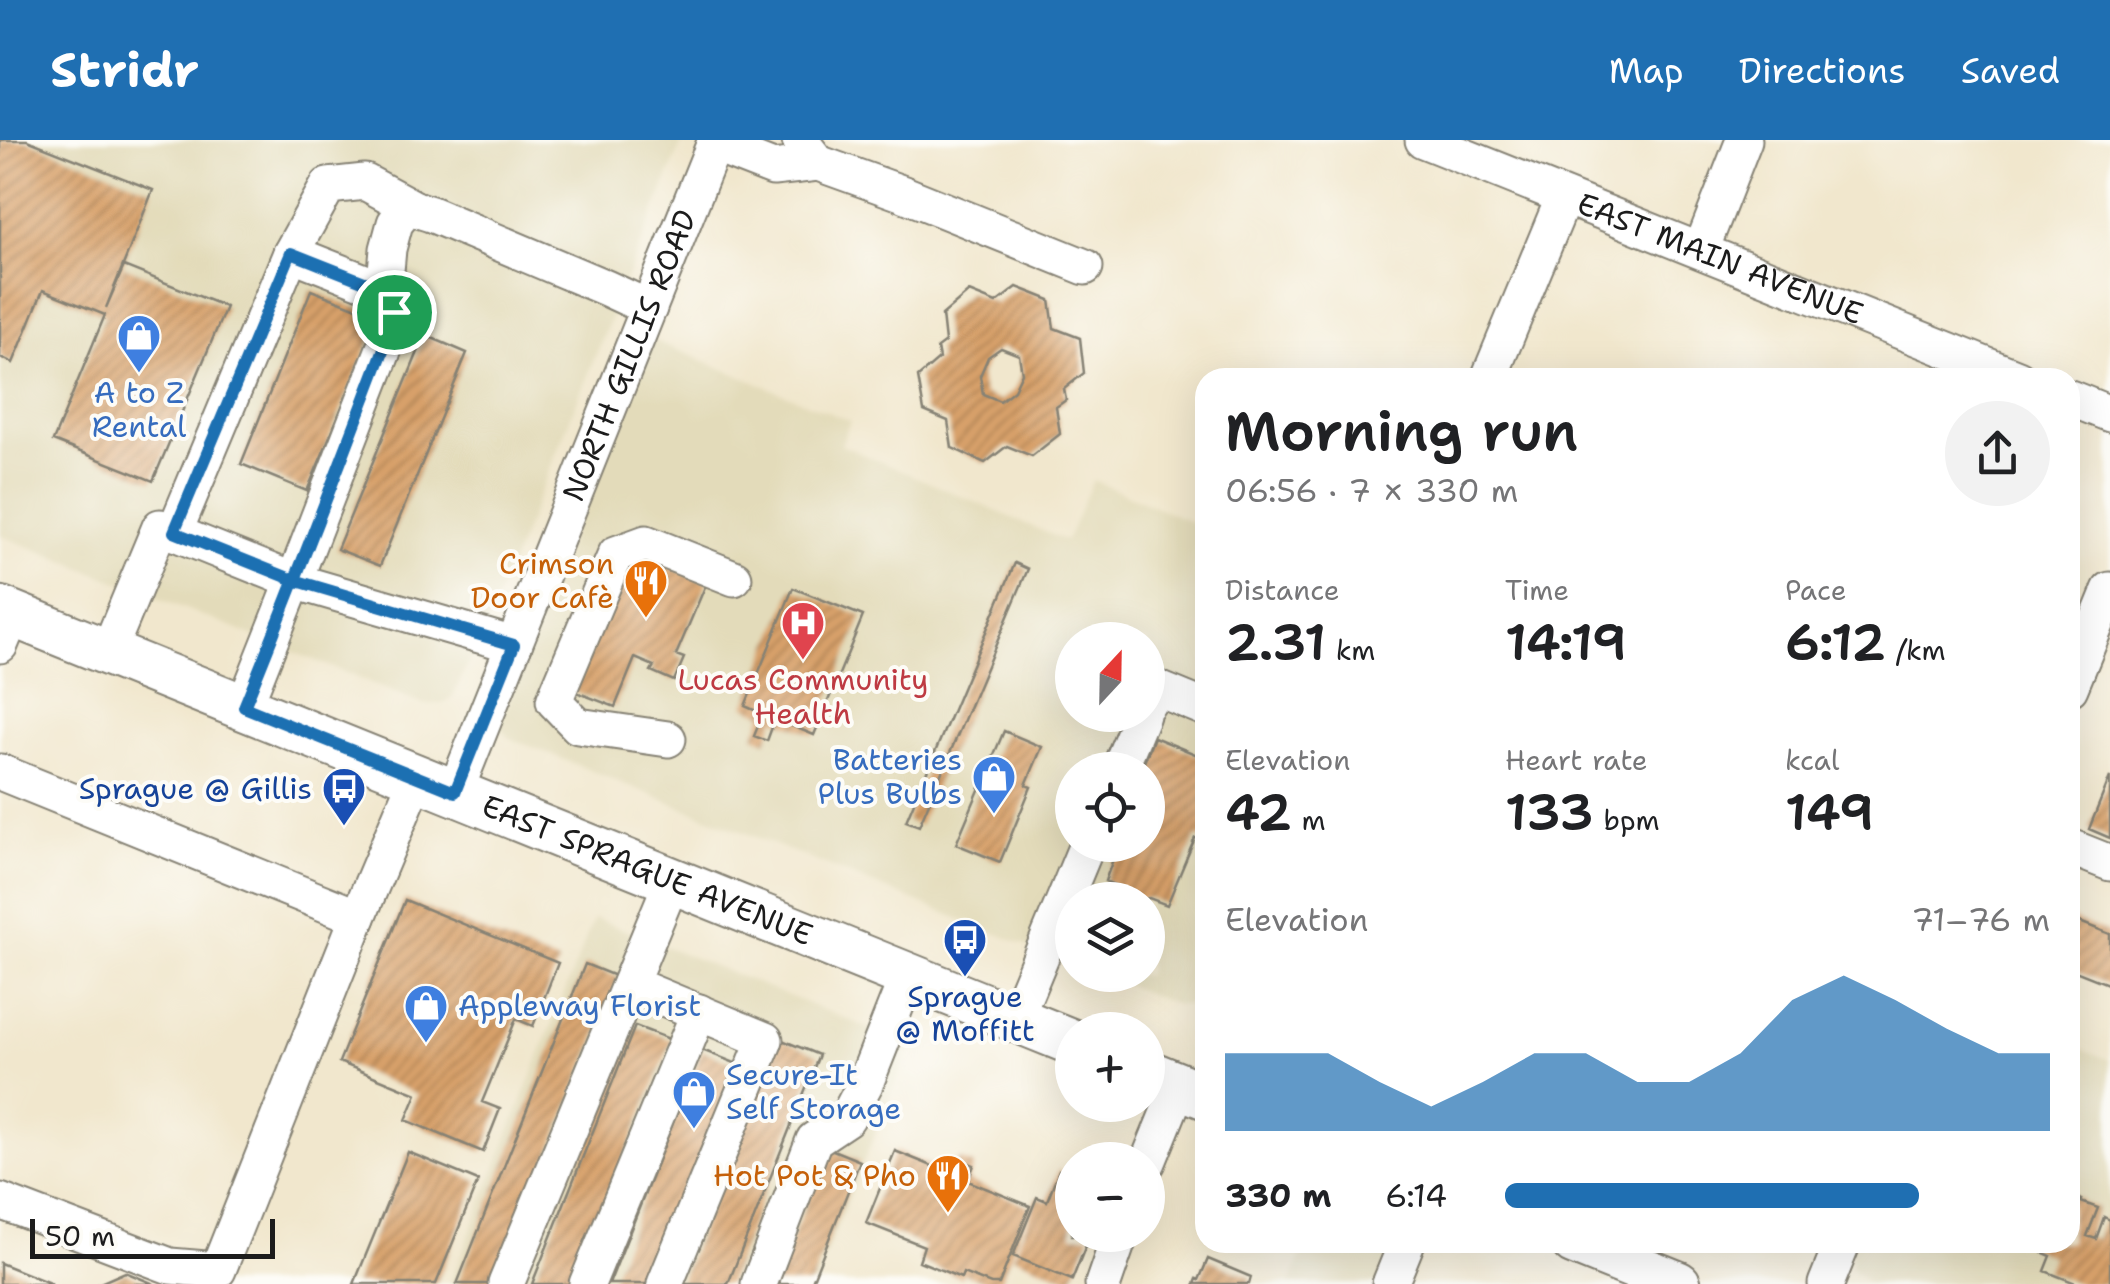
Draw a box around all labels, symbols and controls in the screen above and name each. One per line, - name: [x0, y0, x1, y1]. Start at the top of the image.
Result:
- text: Stridr: [50, 38, 199, 102]
- text: Map: [1609, 47, 1684, 94]
- text: Directions: [1739, 47, 1906, 94]
- text: Saved: [1961, 47, 2060, 94]
- street label: EAST MAIN AVENUE: [1571, 183, 1869, 334]
- street label: NORTH GILLIS ROAD: [552, 204, 706, 507]
- pin: [352, 270, 437, 355]
- icon: arrive: [367, 285, 422, 340]
- shop icon: A to Z Rental: [116, 313, 162, 374]
- place label: A to Z Rental: [92, 372, 186, 447]
- text: Morning run: [1225, 394, 1578, 468]
- button: share: [1945, 401, 2050, 506]
- text: 06:56 · 7 × 330 m: [1225, 469, 1518, 512]
- place label: Crimson Door Cafè: [471, 543, 614, 618]
- restaurant icon: Crimson Door Cafè: [623, 558, 669, 619]
- text: Distance: [1225, 571, 1340, 609]
- text: Time: [1505, 571, 1569, 609]
- text: Pace: [1785, 571, 1847, 609]
- hospital icon: Lucas Community Health: [780, 600, 826, 661]
- text: 2.31: [1225, 609, 1326, 676]
- text: 14:19: [1505, 609, 1627, 676]
- text: 6:12: [1785, 609, 1886, 676]
- north arrow: [1055, 622, 1165, 732]
- map controls: [1055, 622, 1165, 1252]
- text: km: [1326, 631, 1375, 669]
- text: /km: [1886, 631, 1946, 669]
- place label: Lucas Community Health: [677, 659, 929, 734]
- place label: Batteries Plus Bulbs: [817, 739, 962, 814]
- text: Elevation: [1225, 741, 1350, 779]
- text: Heart rate: [1505, 741, 1648, 779]
- text: kcal: [1785, 741, 1839, 779]
- button: locate: [1055, 752, 1165, 862]
- shop icon: Batteries Plus Bulbs: [971, 754, 1017, 815]
- bus stop icon: Sprague @ Gillis: [321, 766, 367, 827]
- place label: Sprague @ Gillis: [79, 768, 312, 809]
- text: 42: [1225, 779, 1292, 846]
- text: 133: [1505, 779, 1594, 846]
- text: 149: [1785, 779, 1874, 846]
- street label: EAST SPRAGUE AVENUE: [476, 785, 819, 955]
- text: m: [1292, 801, 1326, 839]
- text: bpm: [1594, 801, 1660, 839]
- button: layers: [1055, 882, 1165, 992]
- text: Elevation: [1225, 898, 1368, 941]
- text: 71–76 m: [1911, 898, 2050, 941]
- bus stop icon: Sprague @ Moffitt: [942, 917, 988, 978]
- place label: Sprague @ Moffitt: [895, 976, 1035, 1051]
- shop icon: Appleway Florist: [403, 983, 449, 1044]
- place label: Appleway Florist: [458, 985, 701, 1026]
- button: +: [1055, 1012, 1165, 1122]
- place label: Secure-It Self Storage: [726, 1054, 901, 1129]
- shop icon: Secure-It Self Storage: [671, 1069, 717, 1130]
- button: −: [1055, 1142, 1165, 1252]
- restaurant icon: Hot Pot & Pho: [925, 1153, 971, 1214]
- place label: Hot Pot & Pho: [713, 1155, 916, 1196]
- text: 330 m: [1225, 1174, 1331, 1217]
- text: 6:14: [1385, 1174, 1447, 1217]
- scale bar: [30, 1214, 275, 1258]
- text: 50 m: [45, 1217, 115, 1255]

